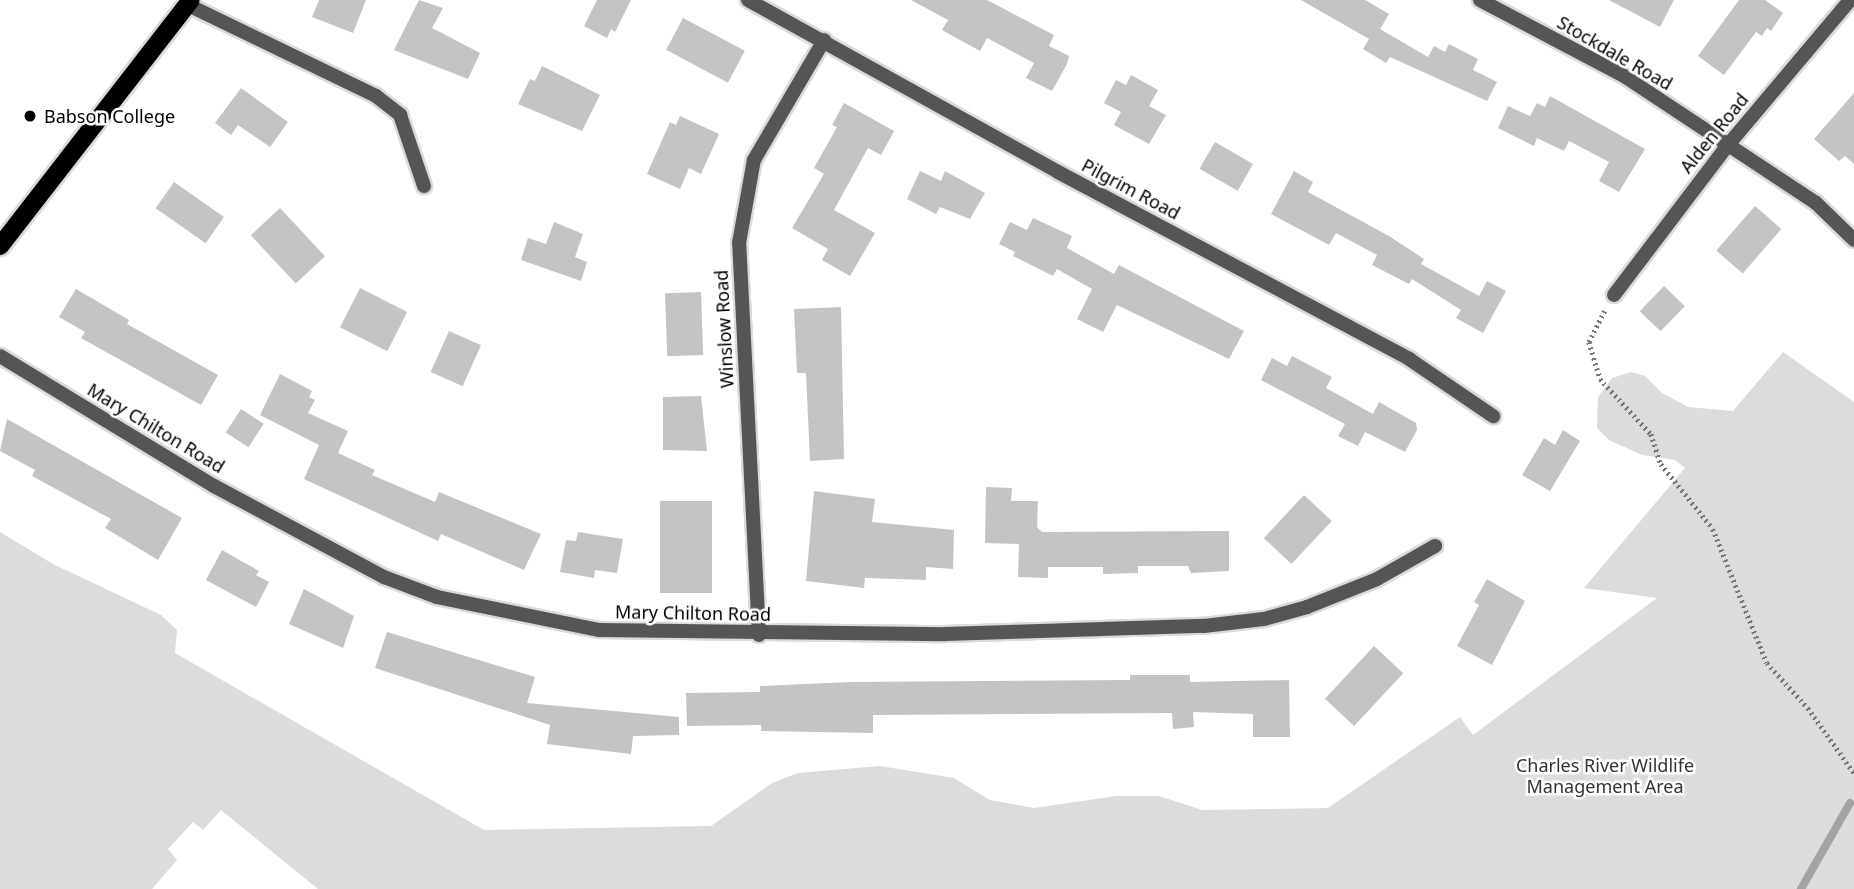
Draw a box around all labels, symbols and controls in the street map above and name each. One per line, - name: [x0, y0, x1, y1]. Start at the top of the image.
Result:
- street label: Stockdale Road: [1554, 11, 1676, 95]
- street label: Alden Road: [1675, 89, 1753, 177]
- place label: Babson College: [44, 105, 175, 127]
- marker: Babson College: [22, 108, 38, 124]
- street label: Pilgrim Road: [1078, 154, 1184, 224]
- street label: Winslow Road: [710, 269, 738, 389]
- street label: Mary Chilton Road: [84, 379, 228, 477]
- street label: Mary Chilton Road: [615, 601, 771, 625]
- park label: Charles River Wildlife Management Area: [1516, 755, 1694, 798]

